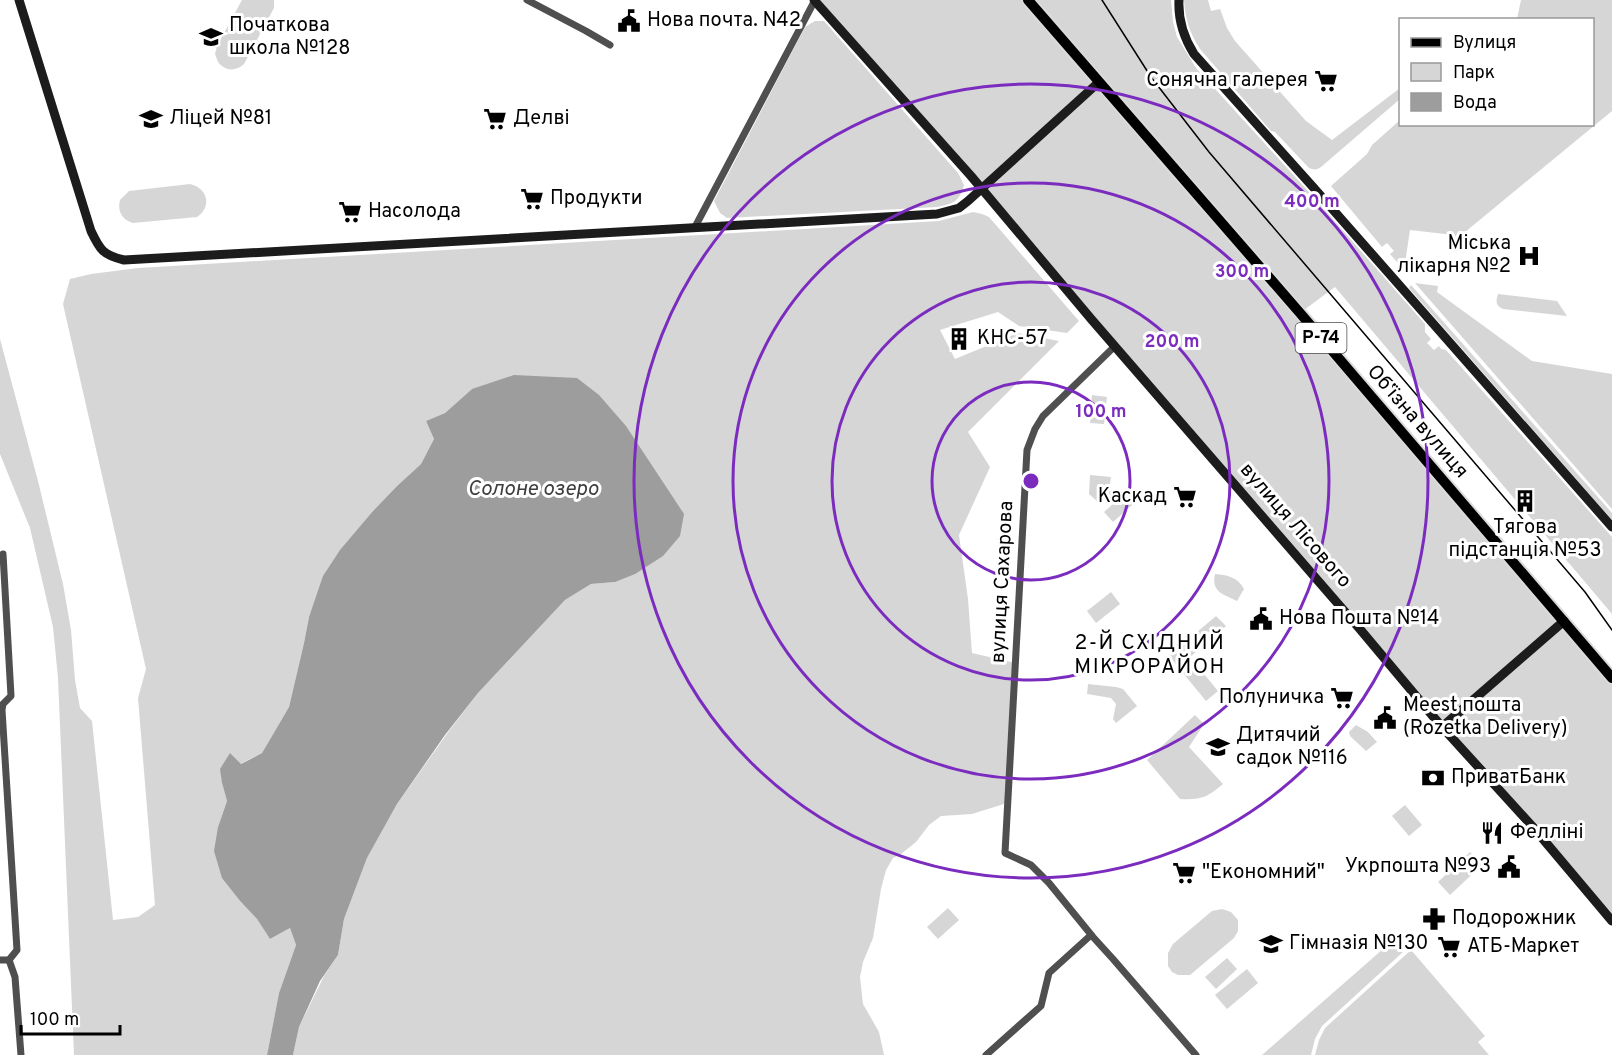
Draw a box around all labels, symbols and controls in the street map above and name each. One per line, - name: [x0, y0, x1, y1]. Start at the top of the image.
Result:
- public building icon: Нова почта. N42: [616, 8, 642, 34]
- place label: Нова почта. N42: [647, 8, 801, 34]
- place label: Початкова школа №128: [229, 13, 351, 62]
- legend: [1399, 18, 1594, 126]
- school or university icon: Початкова школа №128: [198, 24, 224, 50]
- text: Вулиця: [1453, 32, 1516, 55]
- text: Парк: [1453, 62, 1495, 85]
- place label: Сонячна галерея: [1146, 68, 1308, 94]
- supermarket icon: Сонячна галерея: [1313, 68, 1339, 94]
- text: Вода: [1453, 92, 1497, 115]
- school or university icon: Ліцей №81: [138, 106, 164, 132]
- place label: Ліцей №81: [169, 106, 272, 132]
- supermarket icon: Делві: [482, 106, 508, 132]
- place label: Делві: [513, 106, 570, 132]
- supermarket icon: Продукти: [519, 186, 545, 212]
- place label: Продукти: [550, 186, 643, 212]
- text: 400 m: [1284, 191, 1340, 214]
- supermarket icon: Насолода: [337, 199, 363, 225]
- place label: Насолода: [368, 199, 461, 225]
- place label: Міська лікарня №2: [1397, 231, 1511, 280]
- hospital icon: Міська лікарня №2: [1516, 243, 1542, 269]
- text: 300 m: [1215, 261, 1269, 284]
- road number: Р-74: [1296, 323, 1346, 353]
- building icon: КНС-57: [946, 326, 972, 352]
- place label: КНС-57: [977, 326, 1047, 352]
- text: 200 m: [1144, 331, 1200, 354]
- street label: Обʼїзна вулиця: [1361, 360, 1473, 484]
- text: 100 m: [1075, 401, 1127, 424]
- street label: вулиця Лісового: [1233, 458, 1357, 594]
- centre of rings: [1021, 471, 1041, 491]
- water label: Солоне озеро: [468, 476, 599, 503]
- place label: Каскад: [1098, 484, 1167, 510]
- supermarket icon: Каскад: [1172, 484, 1198, 510]
- building icon: Тягова підстанція №53: [1512, 488, 1538, 514]
- street label: вулиця Сахарова: [986, 500, 1020, 664]
- place label: Тягова підстанція №53: [1449, 515, 1601, 564]
- public building icon: Нова Пошта №14: [1248, 606, 1274, 632]
- place label: Нова Пошта №14: [1279, 606, 1439, 632]
- district label: 2-Й СХІДНИЙ МІКРОРАЙОН: [1074, 629, 1226, 681]
- place label: Полуничка: [1219, 685, 1324, 711]
- supermarket icon: Полуничка: [1329, 685, 1355, 711]
- place label: Meest пошта (Rozetka Delivery): [1403, 693, 1568, 742]
- public building icon: Meest пошта (Rozetka Delivery): [1372, 705, 1398, 731]
- place label: Дитячий садок №116: [1236, 723, 1348, 772]
- school or university icon: Дитячий садок №116: [1205, 734, 1231, 760]
- bank icon: ПриватБанк: [1420, 765, 1446, 791]
- place label: ПриватБанк: [1451, 765, 1566, 791]
- restaurant icon: Фелліні: [1479, 820, 1505, 846]
- place label: Фелліні: [1510, 820, 1584, 846]
- place label: Укрпошта №93: [1345, 854, 1491, 880]
- public building icon: Укрпошта №93: [1496, 854, 1522, 880]
- supermarket icon: "Економний": [1171, 860, 1197, 886]
- place label: "Економний": [1202, 860, 1325, 886]
- pharmacy icon: Подорожник: [1421, 906, 1447, 932]
- place label: Подорожник: [1452, 906, 1576, 932]
- school or university icon: Гімназія №130: [1258, 931, 1284, 957]
- place label: Гімназія №130: [1289, 931, 1428, 957]
- supermarket icon: АТБ-Маркет: [1436, 934, 1462, 960]
- place label: АТБ-Маркет: [1467, 934, 1579, 960]
- scale bar: [21, 998, 120, 1036]
- text: 100 m: [30, 1009, 79, 1032]

